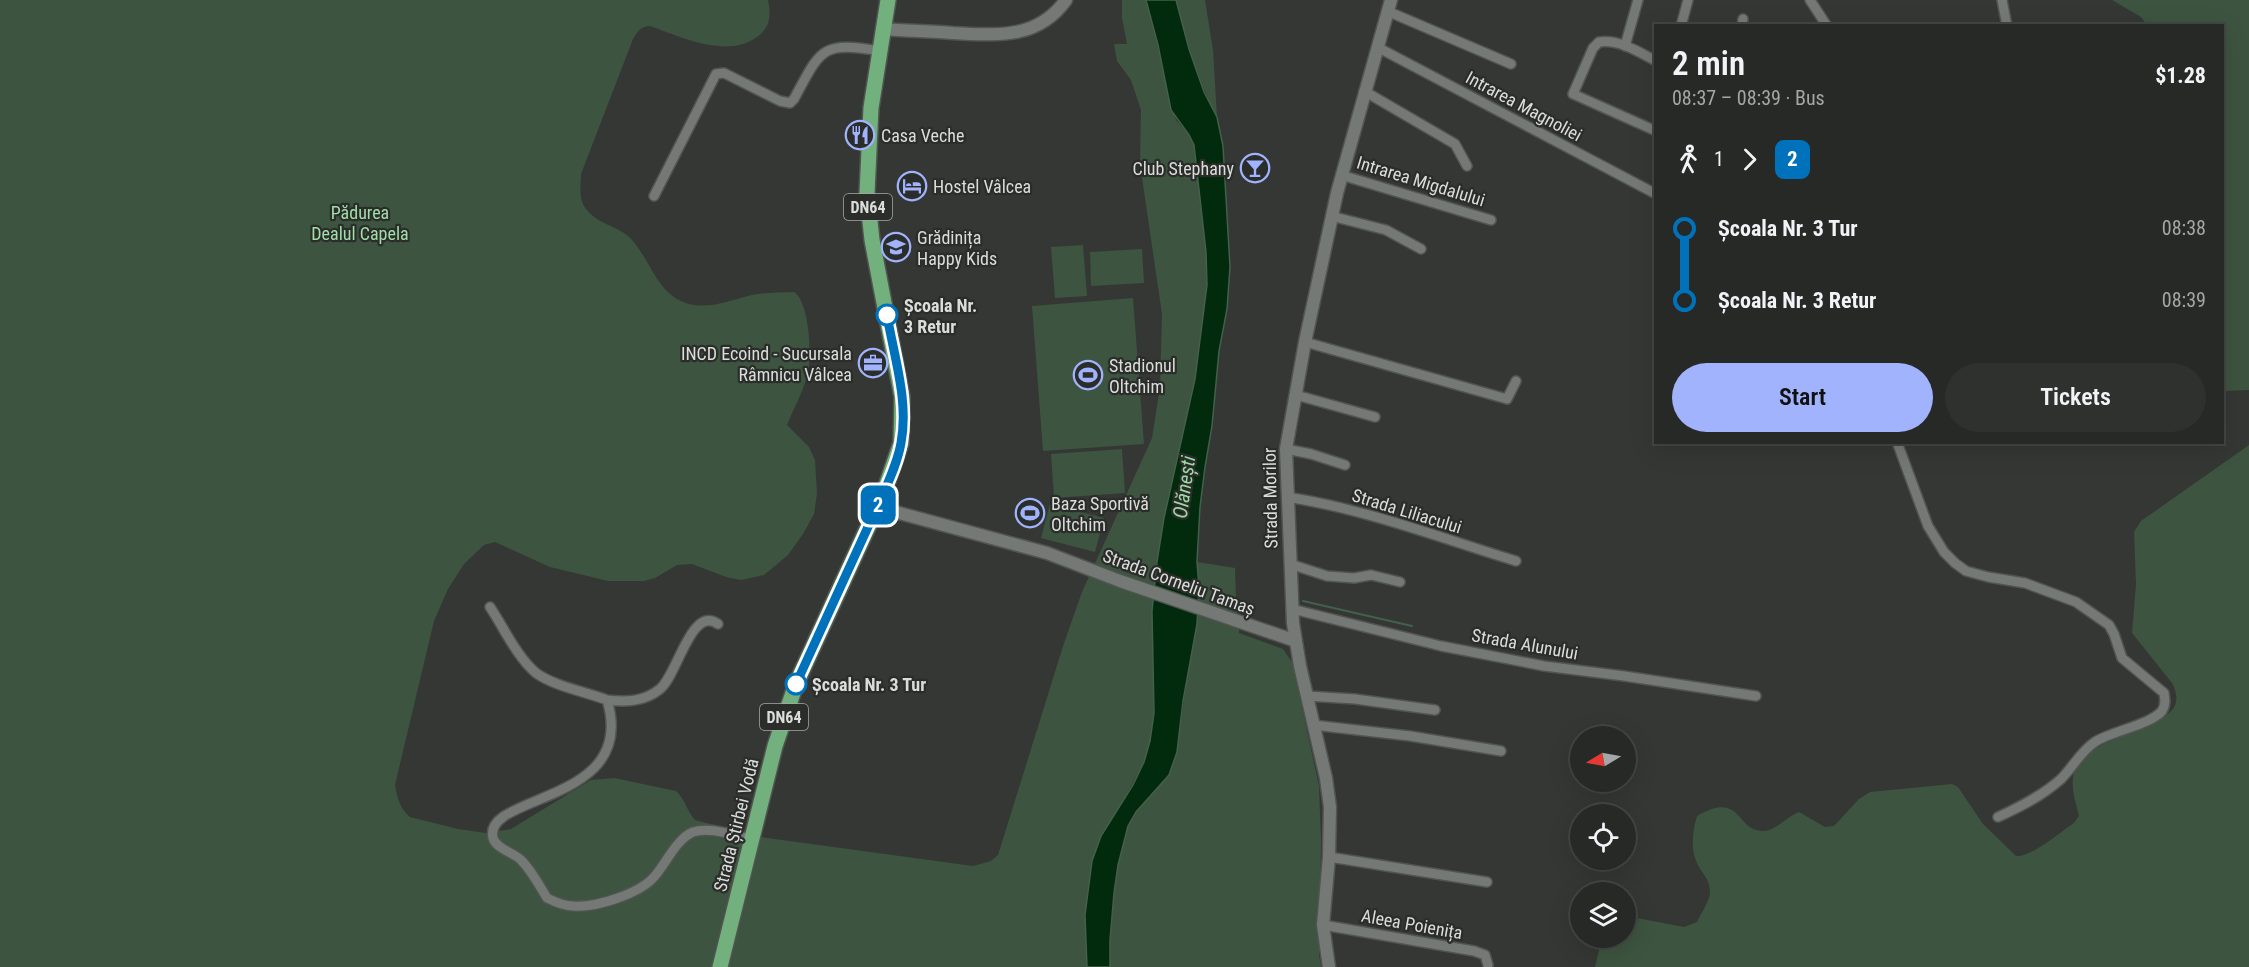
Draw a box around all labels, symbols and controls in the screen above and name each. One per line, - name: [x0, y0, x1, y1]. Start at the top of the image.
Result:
- text: 2 min: [1672, 44, 1745, 83]
- text: $1.28: [2155, 63, 2206, 88]
- street label: Intrarea Magnoliei: [1462, 67, 1586, 145]
- text: 08:37 – 08:39 · Bus: [1672, 86, 1825, 110]
- restaurant icon: Casa Veche: [844, 119, 876, 151]
- place label: Casa Veche: [881, 125, 964, 146]
- icon: walk: [1672, 143, 1705, 176]
- icon: forward: [1733, 143, 1766, 176]
- text: 1: [1714, 147, 1724, 171]
- text: 2: [1787, 147, 1798, 171]
- bar icon: Club Stephany: [1239, 152, 1271, 184]
- street label: Intrarea Migdalului: [1354, 152, 1488, 210]
- place label: Club Stephany: [1132, 158, 1234, 179]
- hotel icon: Hostel Vâlcea: [896, 170, 928, 202]
- place label: Hostel Vâlcea: [933, 176, 1031, 197]
- road number: DN64: [844, 194, 892, 220]
- park label: Pădurea Dealul Capela: [311, 202, 409, 244]
- text: Școala Nr. 3 Tur: [1718, 216, 1858, 241]
- text: 08:38: [2162, 216, 2206, 240]
- place label: Grădinița Happy Kids: [917, 227, 997, 269]
- school or university icon: Grădinița Happy Kids: [880, 231, 912, 263]
- text: Școala Nr. 3 Retur: [1718, 288, 1876, 313]
- text: 08:39: [2162, 288, 2206, 312]
- place label: Școala Nr. 3 Retur: [904, 295, 977, 337]
- marker: Școala Nr. 3 Retur: [876, 304, 898, 326]
- place label: INCD Ecoind - Sucursala Râmnicu Vâlcea: [681, 343, 852, 385]
- office icon: INCD Ecoind - Sucursala Râmnicu Vâlcea: [857, 347, 889, 379]
- place label: Stadionul Oltchim: [1109, 355, 1176, 397]
- sports icon: Stadionul Oltchim: [1072, 359, 1104, 391]
- button: Start: [1672, 363, 1933, 432]
- button: Tickets: [1945, 363, 2206, 432]
- street label: Strada Morilor: [1259, 447, 1281, 549]
- water label: Olănești: [1168, 454, 1200, 520]
- street label: Strada Liliacului: [1350, 484, 1464, 538]
- line badge: 2: [858, 486, 898, 524]
- text: 2: [873, 493, 883, 517]
- place label: Baza Sportivă Oltchim: [1051, 493, 1149, 535]
- sports icon: Baza Sportivă Oltchim: [1014, 497, 1046, 529]
- street label: Strada Corneliu Tamaș: [1100, 545, 1258, 620]
- street label: Strada Alunului: [1470, 624, 1580, 664]
- marker: Școala Nr. 3 Tur: [785, 673, 807, 695]
- place label: Școala Nr. 3 Tur: [812, 674, 926, 696]
- road number: DN64: [760, 704, 808, 730]
- north arrow: [1570, 726, 1636, 792]
- map controls: [1570, 726, 1636, 948]
- street label: Strada Știrbei Vodă: [709, 756, 764, 894]
- button: locate: [1570, 804, 1636, 870]
- button: layers: [1570, 882, 1636, 948]
- street label: Aleea Poienița: [1360, 905, 1464, 944]

